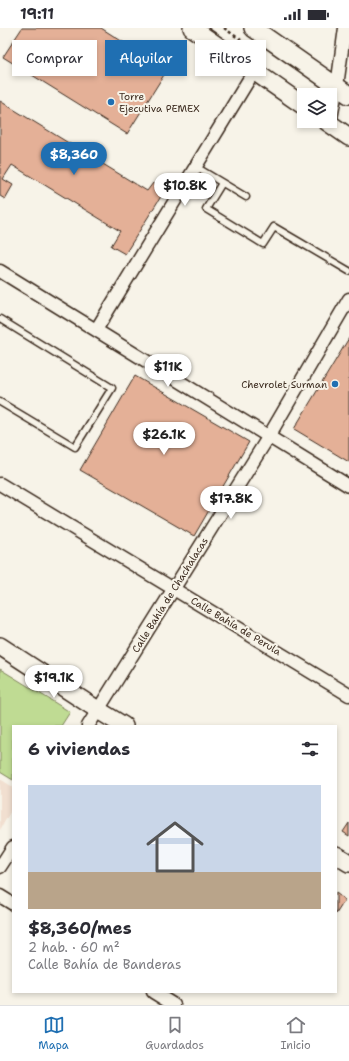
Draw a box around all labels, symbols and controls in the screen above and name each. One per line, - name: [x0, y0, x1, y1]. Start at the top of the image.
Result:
- text: 19:11: [20, 4, 54, 24]
- chip: Comprar: [12, 40, 97, 76]
- chip: Alquilar: [105, 40, 187, 76]
- chip: Filtros: [195, 40, 266, 76]
- map controls: [297, 88, 337, 128]
- button: layers: [297, 88, 337, 128]
- place label: Torre Ejecutiva PEMEX: [119, 90, 200, 115]
- marker: Torre Ejecutiva PEMEX: [106, 97, 116, 107]
- pin: $8,360: [41, 142, 107, 176]
- text: $8,360: [50, 146, 98, 163]
- pin: $10.8K: [152, 173, 218, 207]
- text: $10.8K: [163, 177, 207, 194]
- pin: $11K: [144, 354, 192, 388]
- text: $11K: [154, 358, 182, 375]
- place label: Chevrolet Surman: [241, 378, 327, 391]
- marker: Chevrolet Surman: [330, 379, 340, 389]
- pin: $26.1K: [131, 422, 197, 456]
- text: $26.1K: [142, 426, 186, 443]
- pin: $17.8K: [198, 486, 264, 520]
- text: $17.8K: [209, 490, 253, 507]
- street label: Calle Bahía de Chachalacas: [129, 535, 211, 655]
- street label: Calle Bahía de Perula: [188, 594, 284, 659]
- pin: $19.1K: [21, 665, 87, 699]
- text: $19.1K: [34, 669, 74, 686]
- text: 6 viviendas: [28, 738, 130, 760]
- icon: filters: [299, 738, 321, 760]
- icon: home: [139, 811, 211, 883]
- text: $8,360/mes: [28, 917, 132, 939]
- text: 2 hab. · 60 m²: [28, 939, 120, 956]
- text: Calle Bahía de Banderas: [28, 956, 181, 973]
- tab: Mapa: [38, 1014, 69, 1053]
- tab: Guardados: [145, 1014, 204, 1053]
- tab: Inicio: [280, 1014, 311, 1053]

